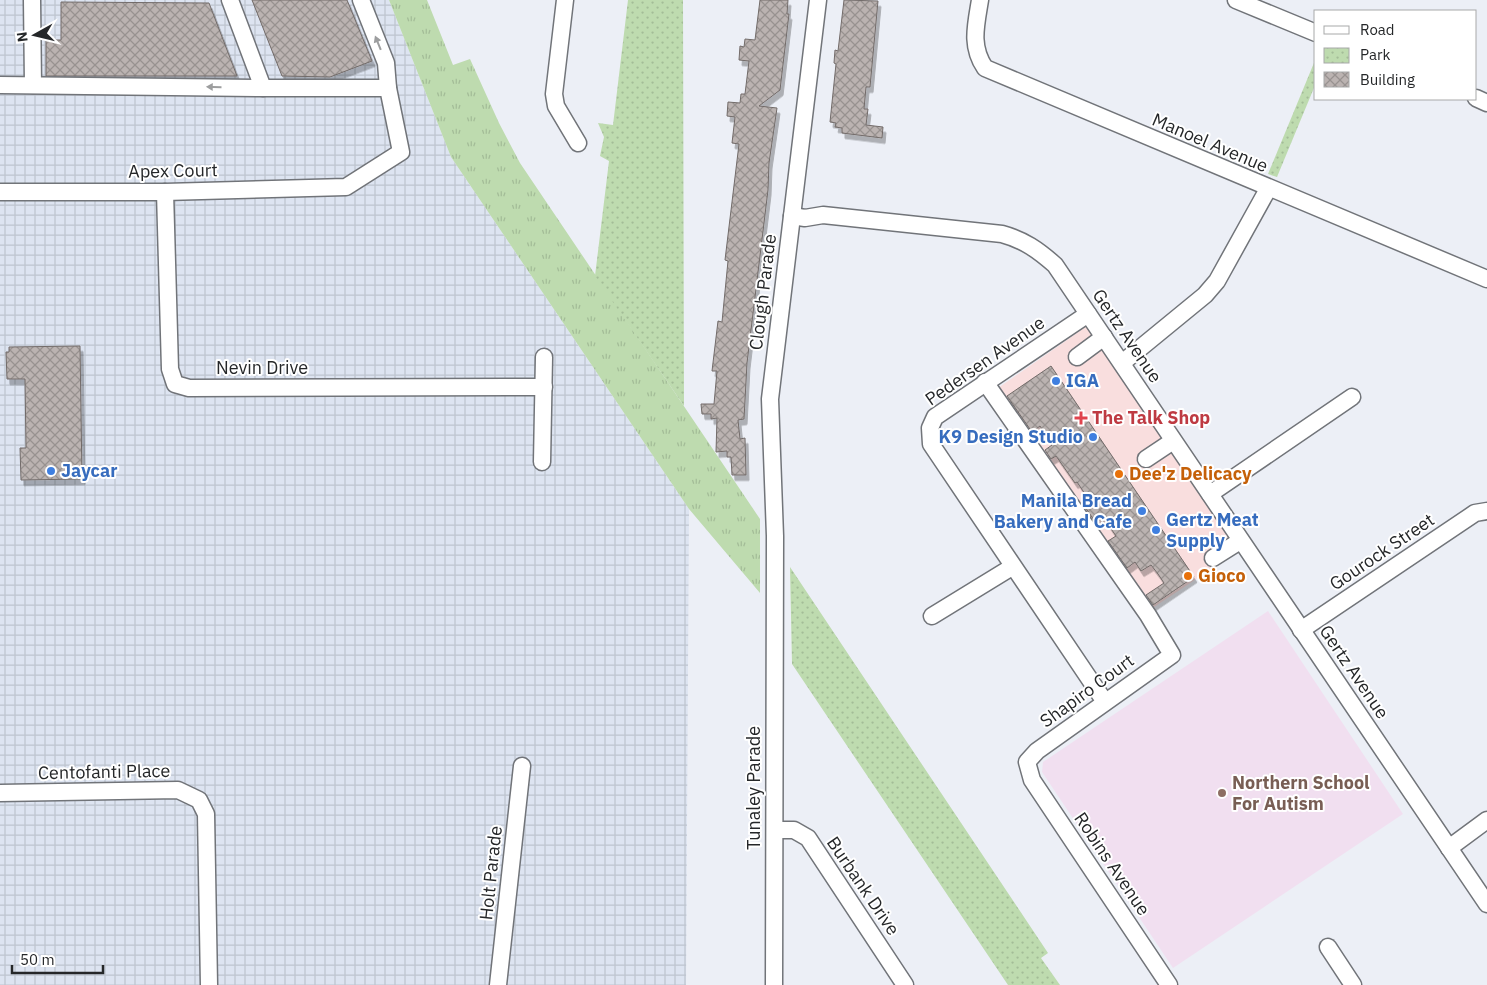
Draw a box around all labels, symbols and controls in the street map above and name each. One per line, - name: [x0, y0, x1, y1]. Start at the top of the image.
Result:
- north arrow: [10, 10, 60, 60]
- legend: [1314, 10, 1477, 100]
- text: Road: [1360, 20, 1395, 39]
- text: N: [13, 31, 32, 43]
- one-way arrow: [374, 36, 382, 50]
- text: Park: [1360, 45, 1390, 64]
- text: Building: [1360, 70, 1415, 89]
- one-way arrow: [206, 83, 222, 91]
- street label: Manoel Avenue: [1149, 108, 1272, 177]
- street label: Apex Court: [128, 158, 218, 183]
- street label: Clough Parade: [744, 232, 781, 351]
- street label: Gertz Avenue: [1088, 284, 1167, 387]
- street label: Pedersen Avenue: [921, 311, 1049, 410]
- street label: Nevin Drive: [216, 356, 308, 379]
- place label: IGA: [1066, 369, 1099, 392]
- marker: IGA: [1050, 375, 1062, 387]
- place label: The Talk Shop: [1092, 406, 1210, 429]
- marker: The Talk Shop: [1074, 411, 1088, 425]
- place label: K9 Design Studio: [939, 425, 1083, 448]
- marker: K9 Design Studio: [1087, 431, 1099, 443]
- place label: Jaycar: [61, 459, 117, 482]
- place label: Dee'z Delicacy: [1129, 462, 1252, 485]
- marker: Jaycar: [45, 465, 57, 477]
- marker: Dee'z Delicacy: [1113, 468, 1125, 480]
- place label: Manila Bread Bakery and Cafe: [994, 489, 1132, 533]
- marker: Manila Bread Bakery and Cafe: [1136, 505, 1148, 517]
- place label: Gertz Meat Supply: [1166, 508, 1259, 552]
- street label: Gourock Street: [1325, 508, 1439, 595]
- marker: Gertz Meat Supply: [1150, 524, 1162, 536]
- place label: Gioco: [1198, 564, 1246, 587]
- marker: Gioco: [1182, 570, 1194, 582]
- street label: Gertz Avenue: [1315, 620, 1394, 723]
- street label: Shapiro Court: [1035, 649, 1138, 732]
- street label: Tunaley Parade: [742, 726, 765, 850]
- street label: Centofanti Place: [38, 759, 171, 784]
- place label: Northern School For Autism: [1232, 771, 1370, 815]
- marker: Northern School For Autism: [1216, 787, 1228, 799]
- street label: Robins Avenue: [1069, 808, 1155, 920]
- street label: Holt Parade: [474, 824, 507, 921]
- street label: Burbank Drive: [822, 832, 905, 940]
- scale bar: [12, 942, 104, 974]
- text: 50 m: [20, 950, 55, 969]

